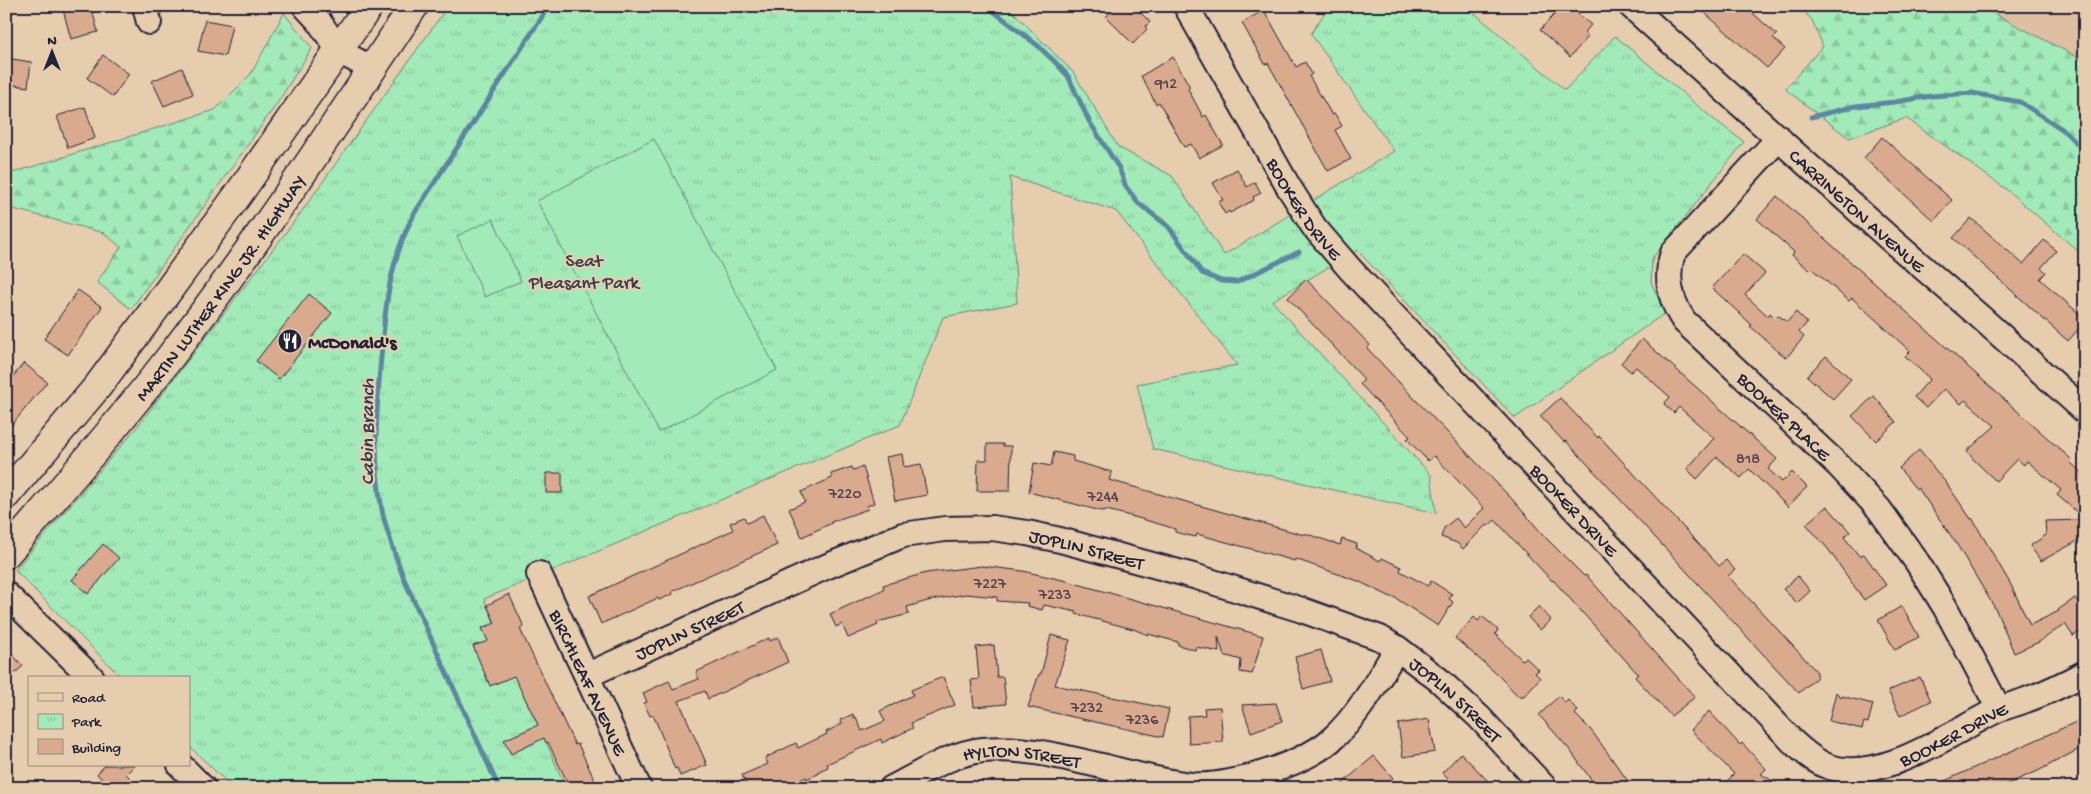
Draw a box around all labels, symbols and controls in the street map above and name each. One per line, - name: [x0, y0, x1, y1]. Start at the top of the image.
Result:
- north arrow: [28, 28, 78, 78]
- text: N: [47, 33, 57, 50]
- house number: 912: [1154, 76, 1177, 95]
- street label: CARRINGTON AVENUE: [1783, 146, 1929, 280]
- street label: BOOKER DRIVE: [1259, 154, 1346, 267]
- street label: MARTIN LUTHER KING JR. HIGHWAY: [132, 171, 313, 407]
- park label: Seat Pleasant Park: [528, 251, 641, 296]
- restaurant icon: McDonald's: [277, 328, 303, 354]
- place label: McDonald's: [308, 333, 398, 356]
- street label: BOOKER PLACE: [1730, 368, 1835, 468]
- water label: Cabin Branch: [358, 378, 381, 485]
- house number: 818: [1736, 451, 1760, 470]
- street label: BOOKER DRIVE: [1523, 460, 1622, 564]
- house number: 7220: [827, 486, 862, 505]
- house number: 7244: [1086, 489, 1119, 508]
- street label: JOPLIN STREET: [1026, 526, 1146, 577]
- house number: 7227: [973, 576, 1007, 595]
- house number: 7233: [1038, 587, 1071, 606]
- street label: JOPLIN STREET: [632, 597, 749, 667]
- street label: BIRCHLEAF AVENUE: [542, 606, 631, 761]
- street label: JOPLIN STREET: [1403, 653, 1506, 749]
- legend: [28, 676, 190, 766]
- text: Road: [72, 690, 106, 708]
- street label: BOOKER DRIVE: [1896, 699, 2012, 774]
- house number: 7232: [1070, 700, 1103, 719]
- house number: 7236: [1125, 712, 1159, 731]
- text: Park: [71, 714, 102, 732]
- text: Building: [71, 740, 121, 758]
- street label: HYLTON STREET: [960, 741, 1083, 776]

